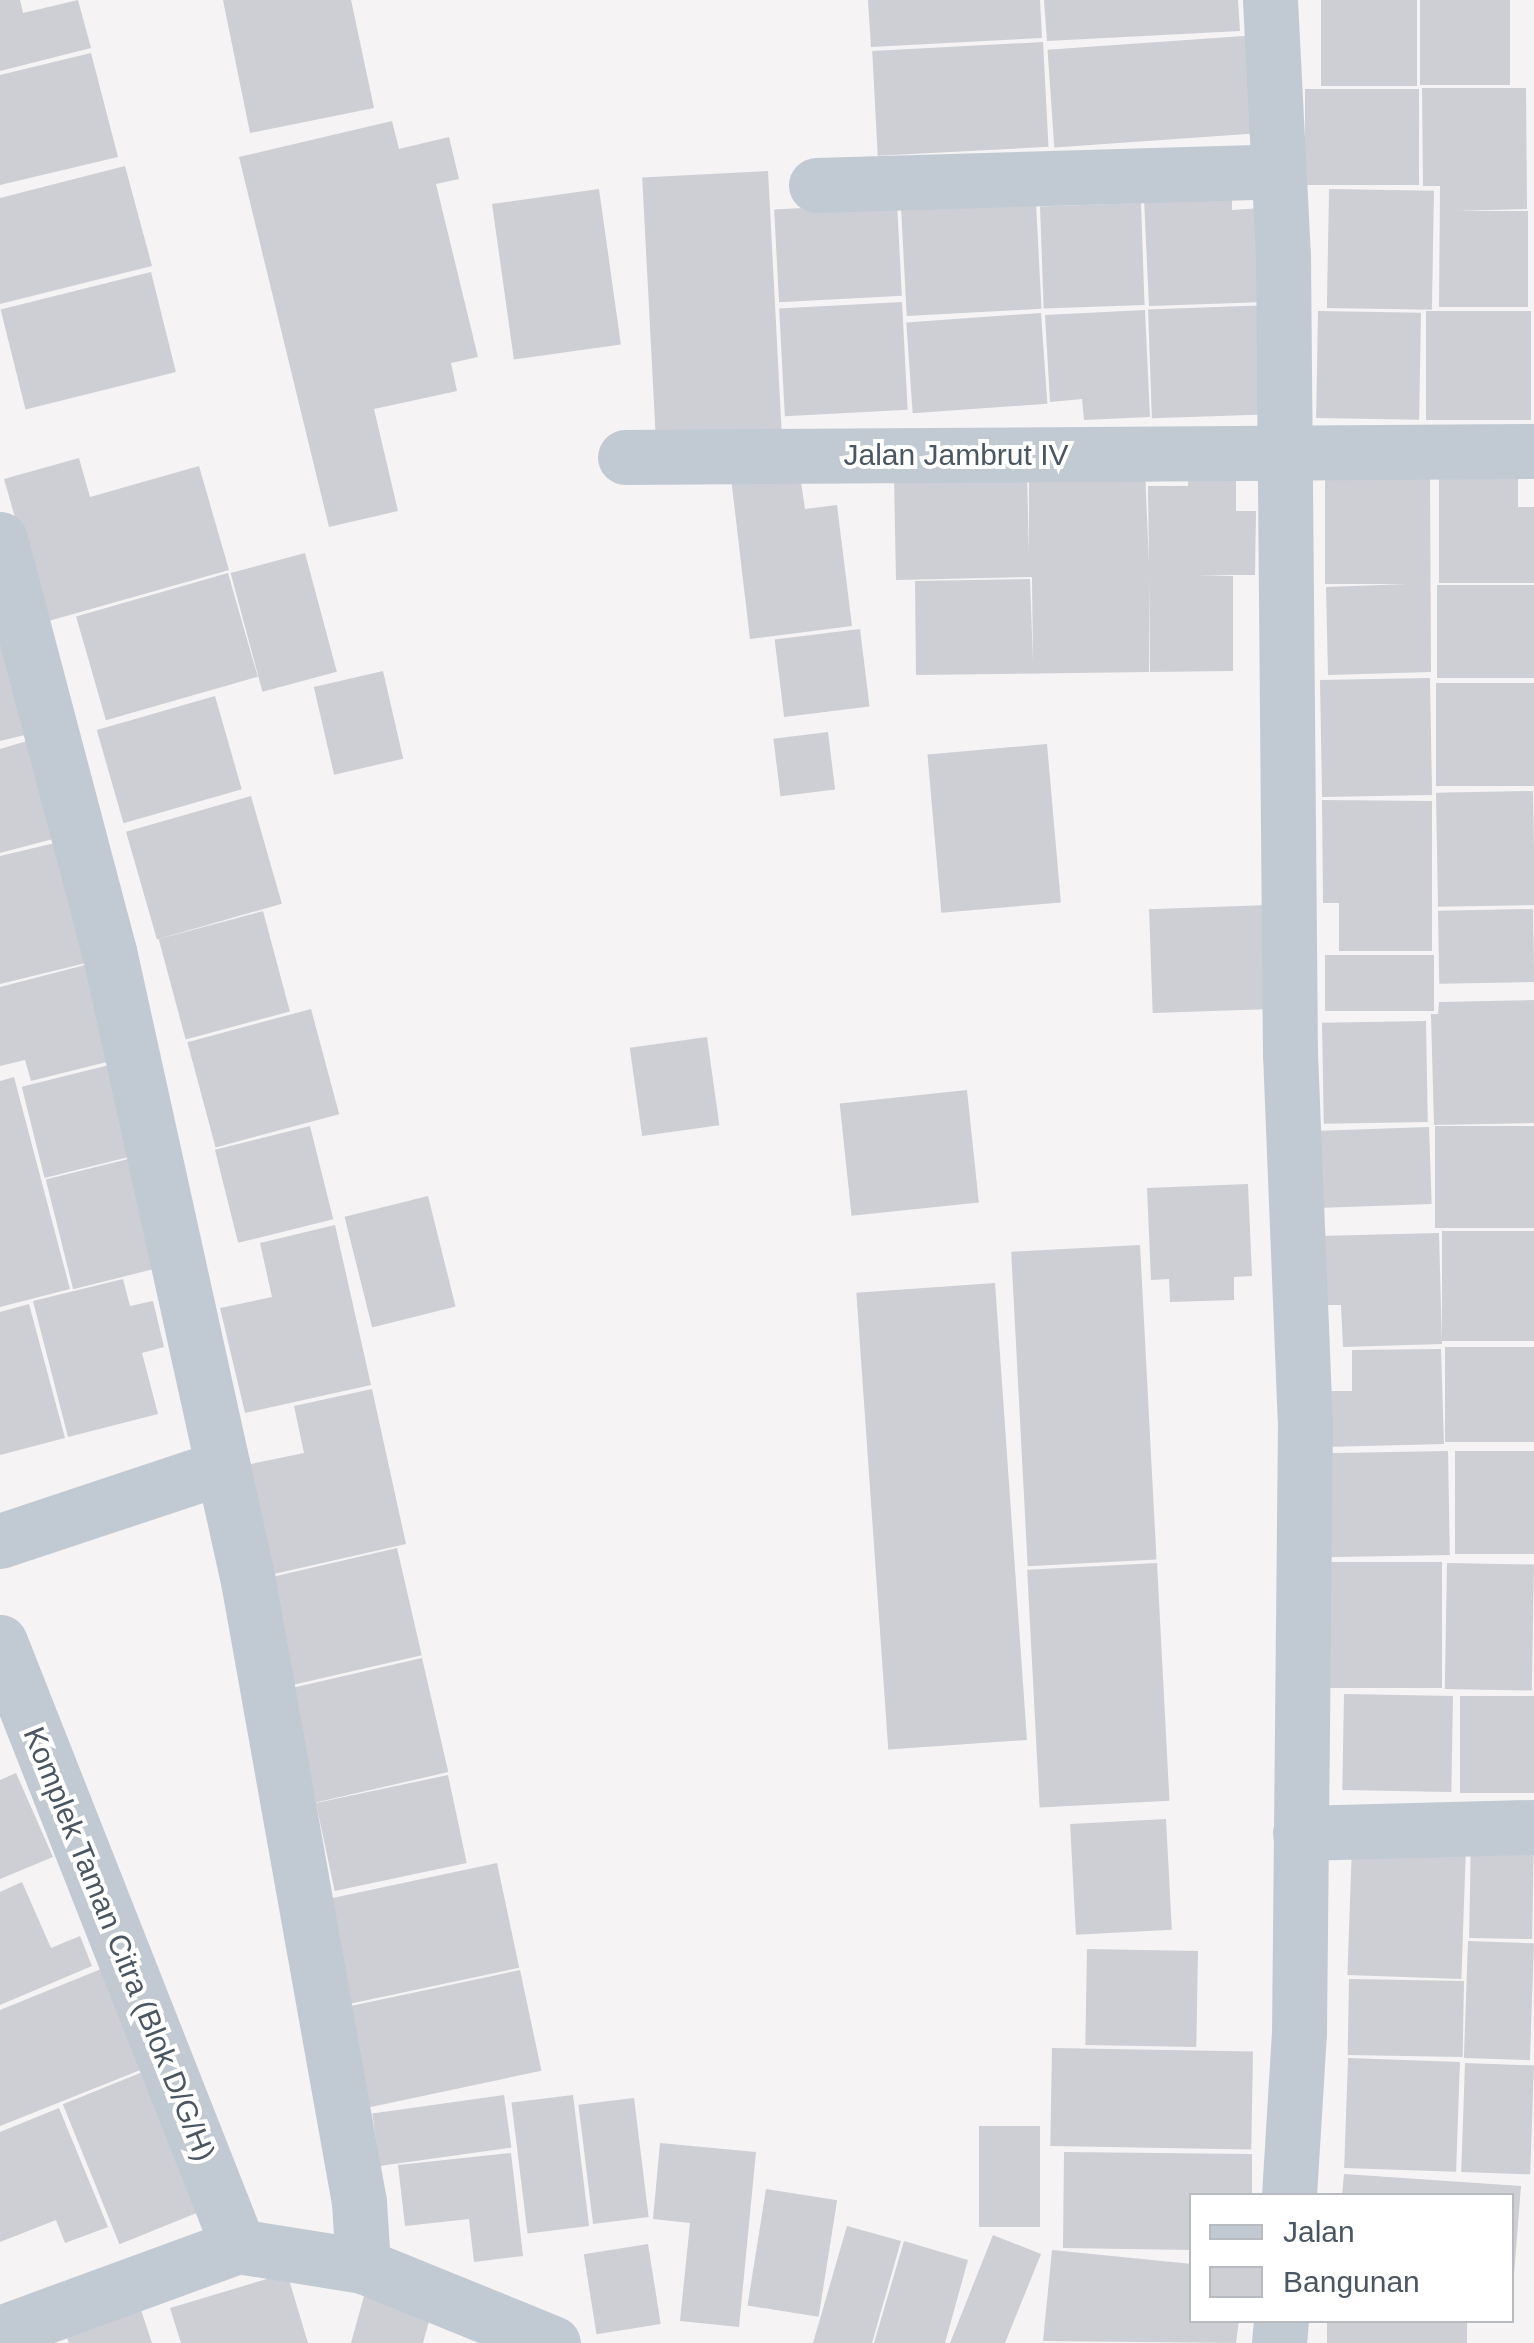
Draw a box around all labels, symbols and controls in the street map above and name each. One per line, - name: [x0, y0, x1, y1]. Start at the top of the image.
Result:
- street label: Jalan Jambrut IV: [843, 437, 1069, 473]
- street label: Komplek Taman Citra (Blok D/G/H): [15, 1722, 223, 2166]
- legend: [1189, 2193, 1514, 2323]
- text: Jalan: [1283, 2215, 1355, 2248]
- text: Bangunan: [1283, 2265, 1420, 2298]

